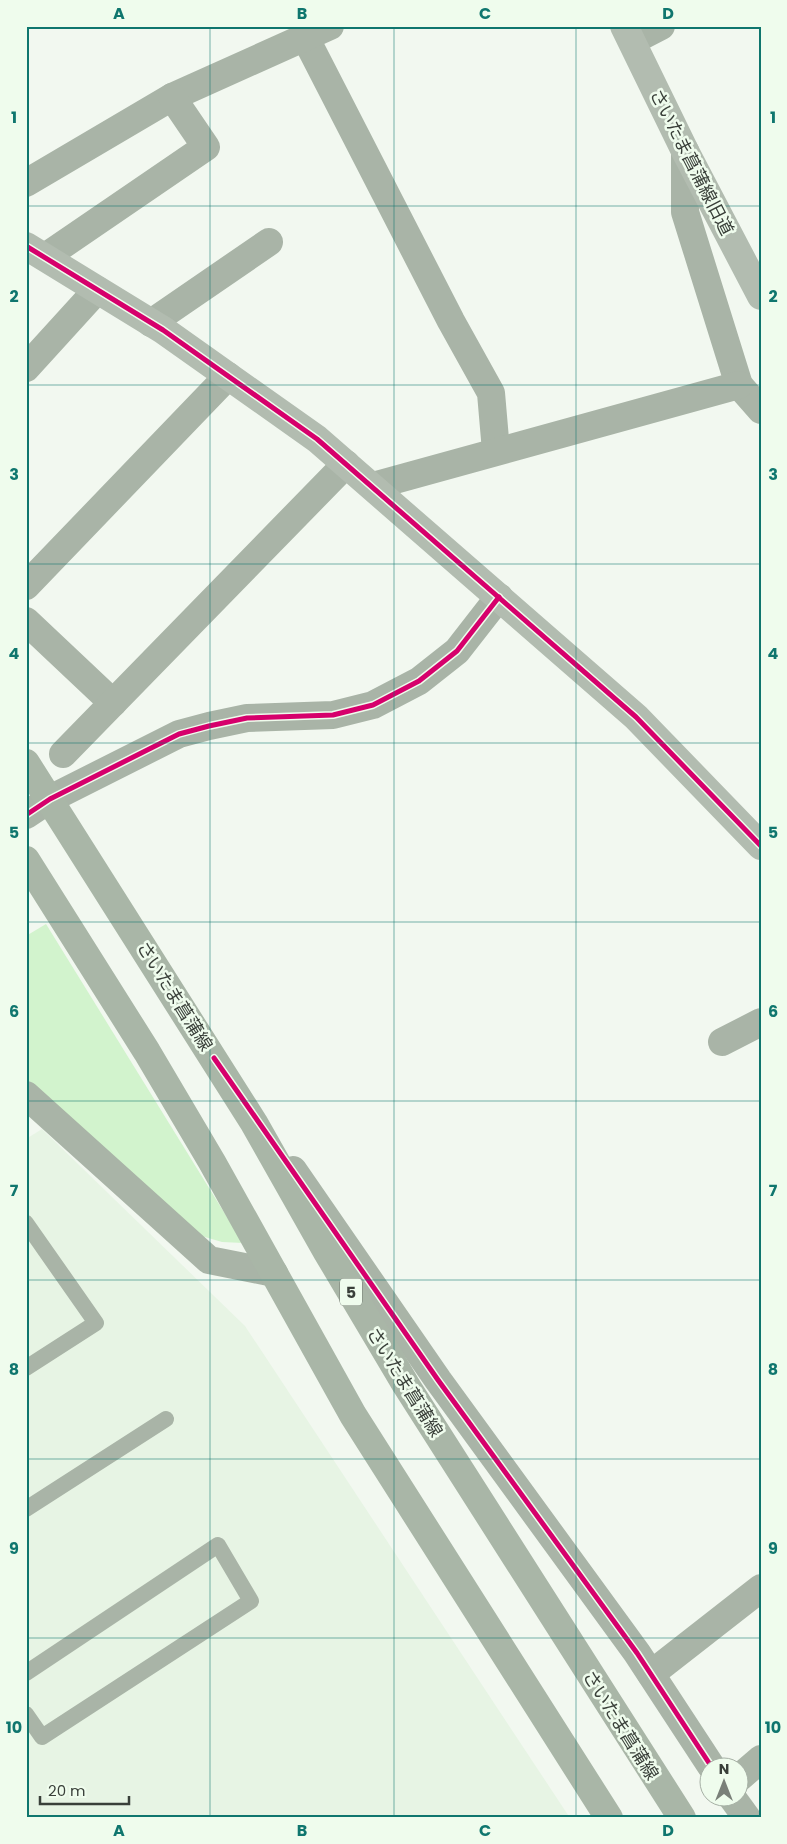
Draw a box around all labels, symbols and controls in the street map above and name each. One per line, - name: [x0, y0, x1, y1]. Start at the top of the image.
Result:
- text: A: [113, 2, 125, 25]
- text: B: [297, 2, 307, 25]
- text: C: [479, 2, 491, 25]
- text: D: [662, 2, 674, 25]
- street label: さいたま菖蒲線旧道: [644, 84, 740, 240]
- text: 1: [11, 106, 17, 129]
- text: 1: [770, 106, 776, 129]
- text: 2: [9, 285, 19, 308]
- text: 2: [768, 285, 778, 308]
- text: 3: [9, 463, 19, 486]
- text: 3: [768, 463, 778, 486]
- text: 4: [9, 642, 20, 665]
- text: 4: [768, 642, 779, 665]
- text: 5: [9, 821, 19, 844]
- text: 5: [768, 821, 778, 844]
- street label: さいたま菖蒲線: [131, 936, 219, 1056]
- text: 6: [9, 1000, 19, 1023]
- text: 6: [768, 1000, 778, 1023]
- text: 7: [10, 1179, 19, 1202]
- text: 7: [769, 1179, 778, 1202]
- road number: 5: [340, 1278, 362, 1305]
- street label: さいたま菖蒲線: [361, 1322, 449, 1442]
- text: 8: [9, 1358, 19, 1381]
- text: 8: [768, 1358, 778, 1381]
- text: 9: [9, 1537, 19, 1560]
- text: 9: [768, 1537, 778, 1560]
- street label: さいたま菖蒲線: [577, 1665, 665, 1785]
- text: 10: [6, 1716, 22, 1739]
- text: 10: [765, 1716, 781, 1739]
- north arrow: [700, 1756, 750, 1806]
- text: N: [719, 1759, 729, 1779]
- scale bar: [40, 1774, 129, 1806]
- text: 20 m: [48, 1780, 86, 1801]
- text: A: [113, 1819, 125, 1842]
- text: B: [297, 1819, 307, 1842]
- text: C: [479, 1819, 491, 1842]
- text: D: [662, 1819, 674, 1842]

